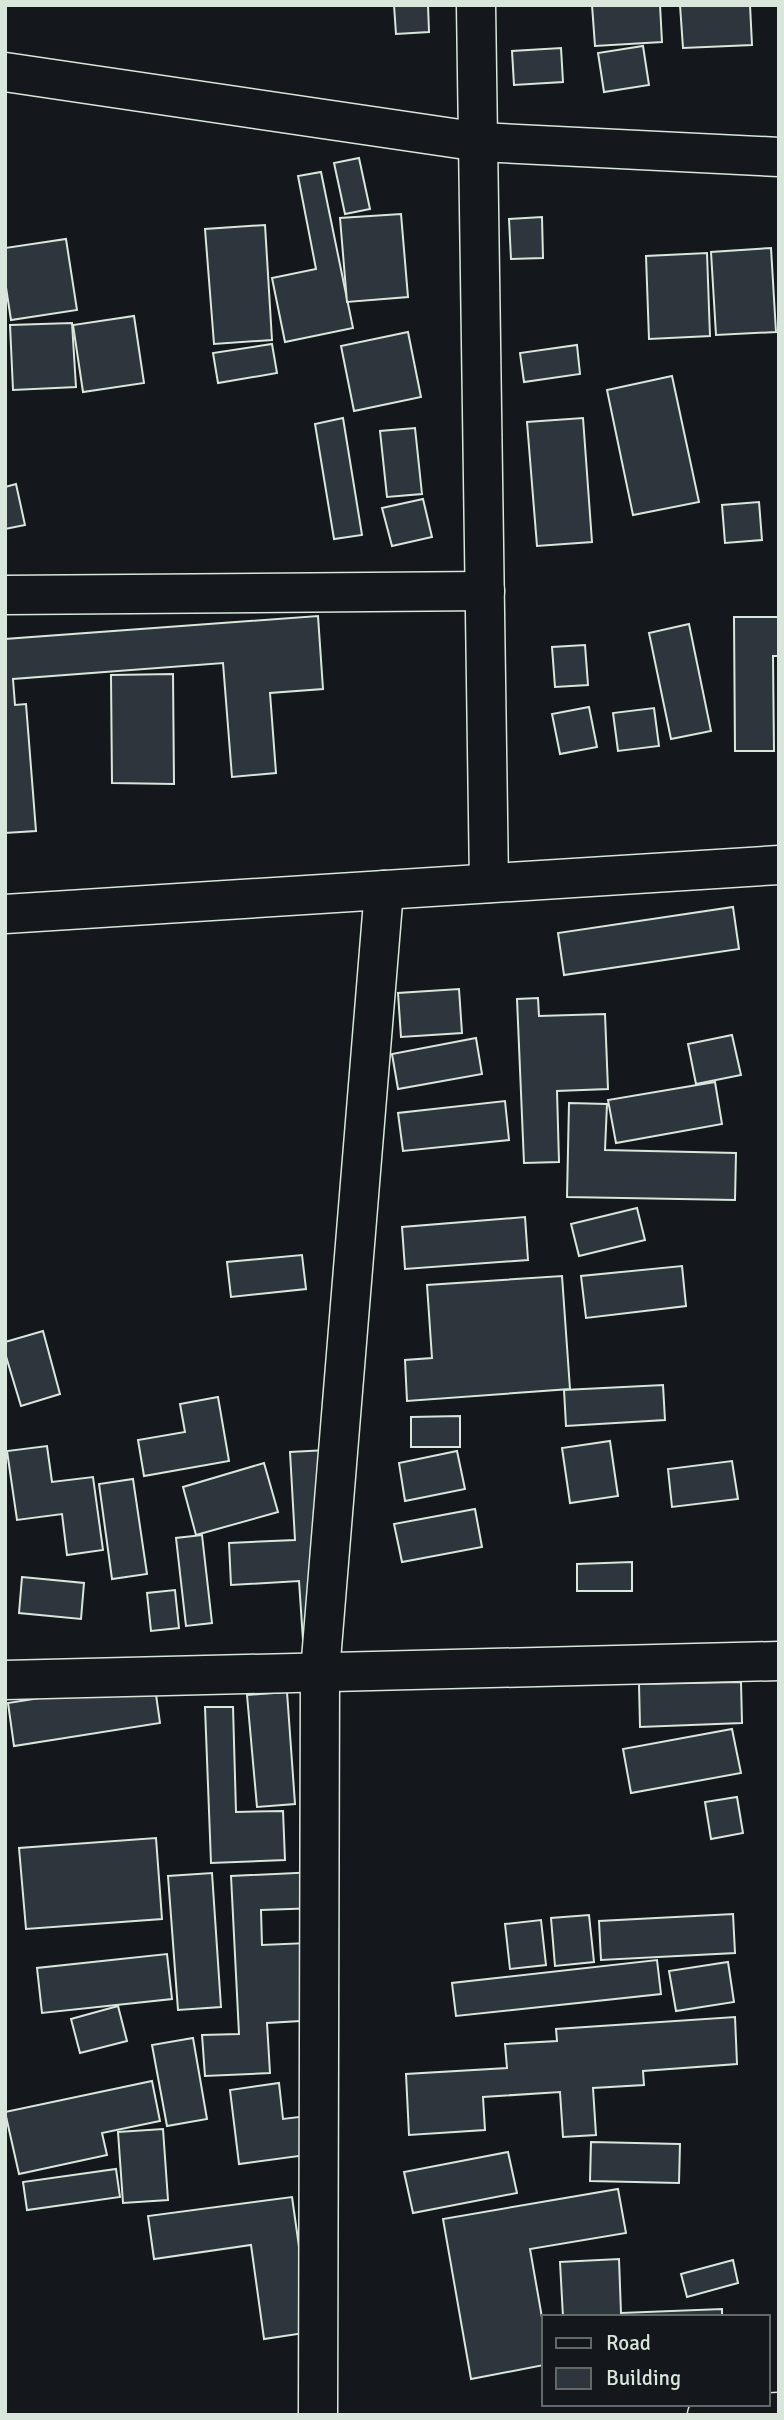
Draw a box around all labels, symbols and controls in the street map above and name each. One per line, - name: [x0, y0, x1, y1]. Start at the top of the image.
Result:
- legend: [542, 2315, 770, 2406]
- text: Road: [606, 2330, 651, 2356]
- text: Building: [606, 2365, 681, 2391]

